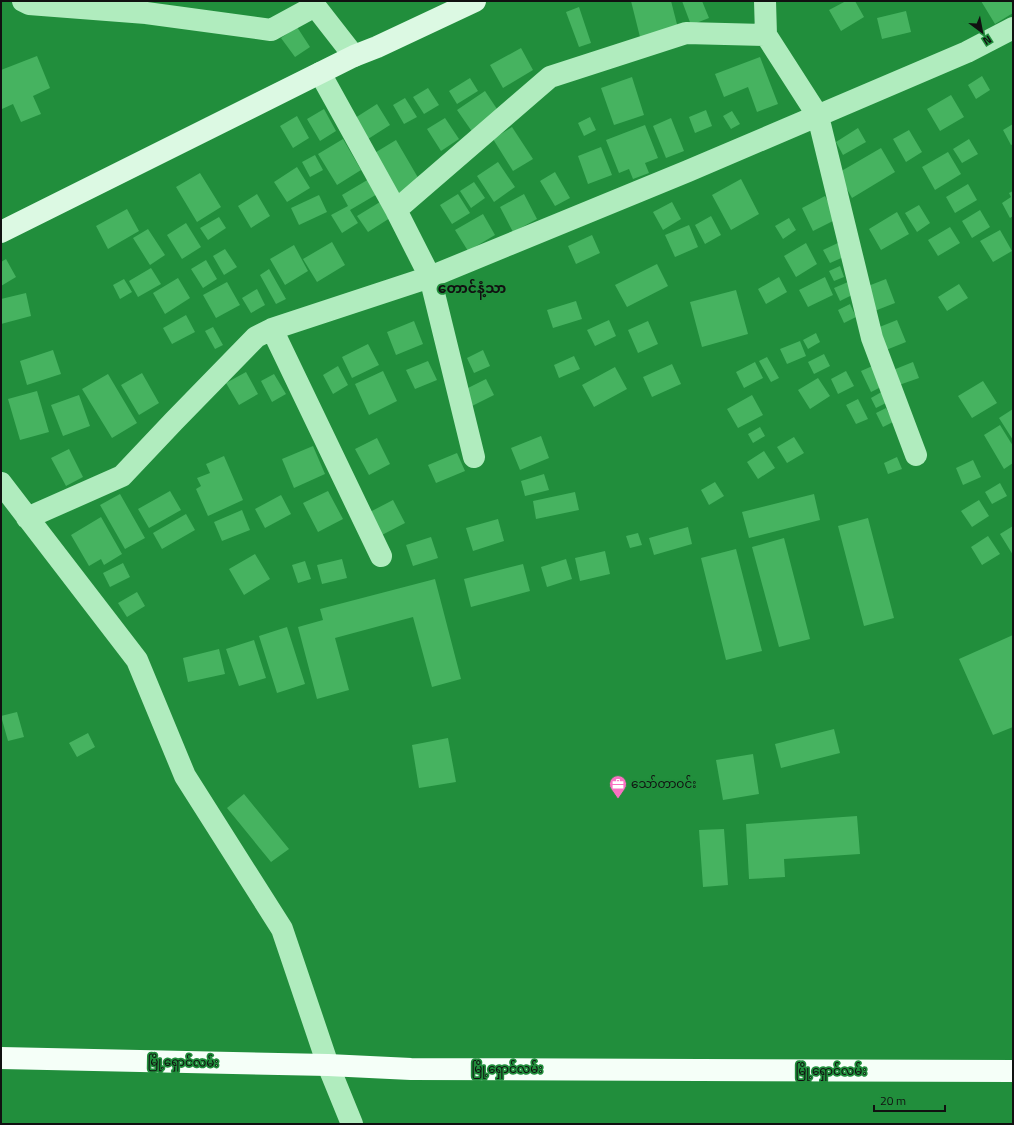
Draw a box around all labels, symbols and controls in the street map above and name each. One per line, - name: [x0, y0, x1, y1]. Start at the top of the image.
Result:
- north arrow: [962, 12, 1002, 52]
- text: N: [980, 32, 995, 49]
- district label: တောင်နံ့သာ: [438, 277, 507, 300]
- office icon: သော်တာဝင်း: [608, 774, 628, 799]
- place label: သော်တာဝင်း: [631, 774, 696, 793]
- street label: မြို့ရှောင်လမ်း: [147, 1051, 219, 1073]
- street label: မြို့ရှောင်လမ်း: [471, 1059, 543, 1079]
- street label: မြို့ရှောင်လမ်း: [795, 1061, 867, 1081]
- scale bar: [874, 1087, 945, 1113]
- text: 20 m: [880, 1091, 906, 1110]

